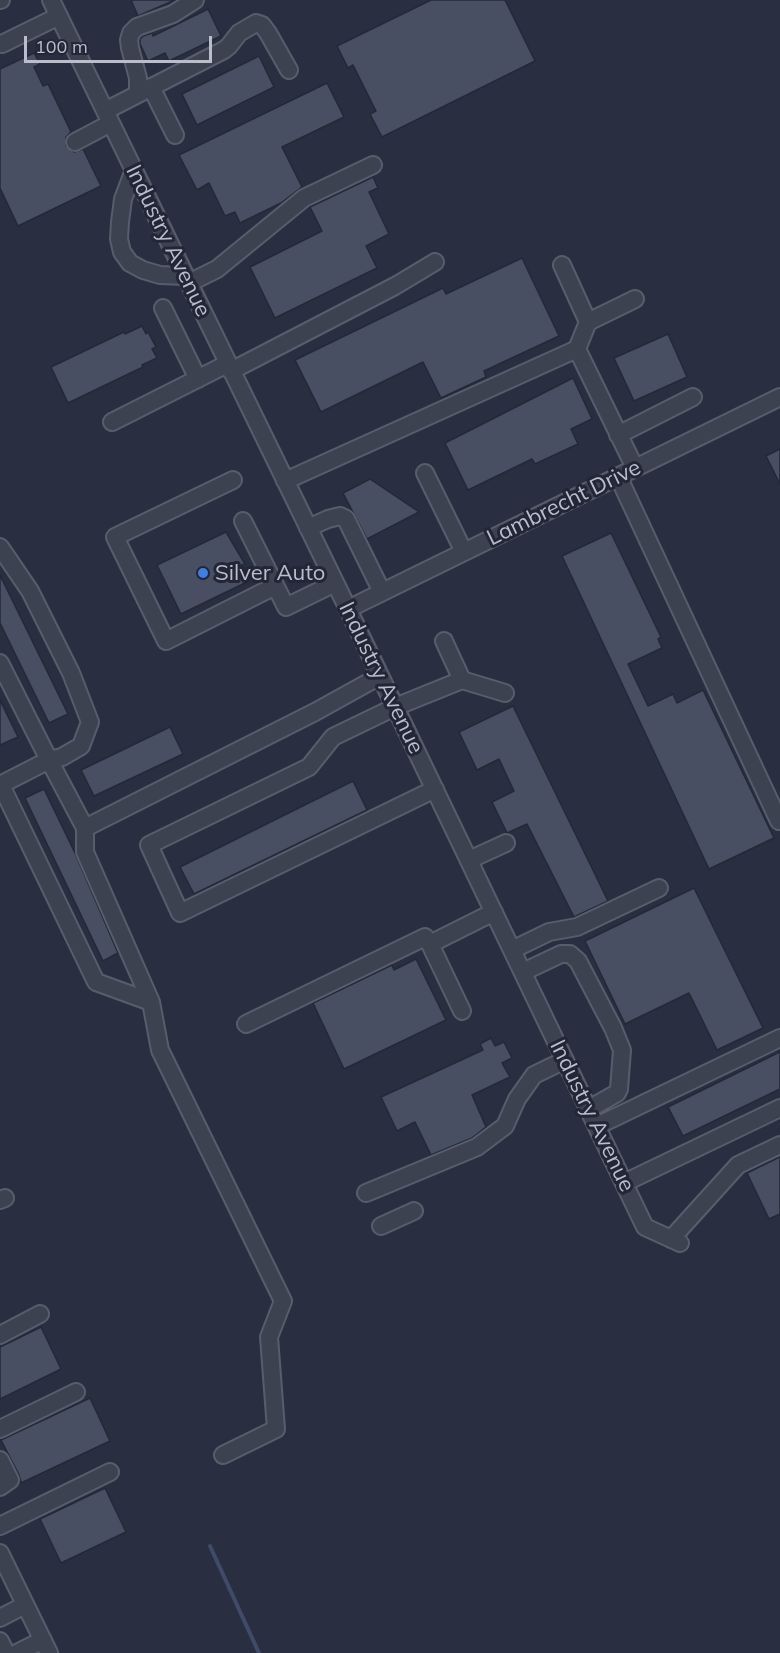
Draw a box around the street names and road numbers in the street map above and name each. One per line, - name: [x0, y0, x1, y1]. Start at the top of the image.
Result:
- street label: Industry Avenue: [120, 161, 216, 321]
- street label: Lambrecht Drive: [483, 454, 645, 552]
- street label: Industry Avenue: [333, 598, 429, 758]
- street label: Industry Avenue: [544, 1036, 640, 1196]

